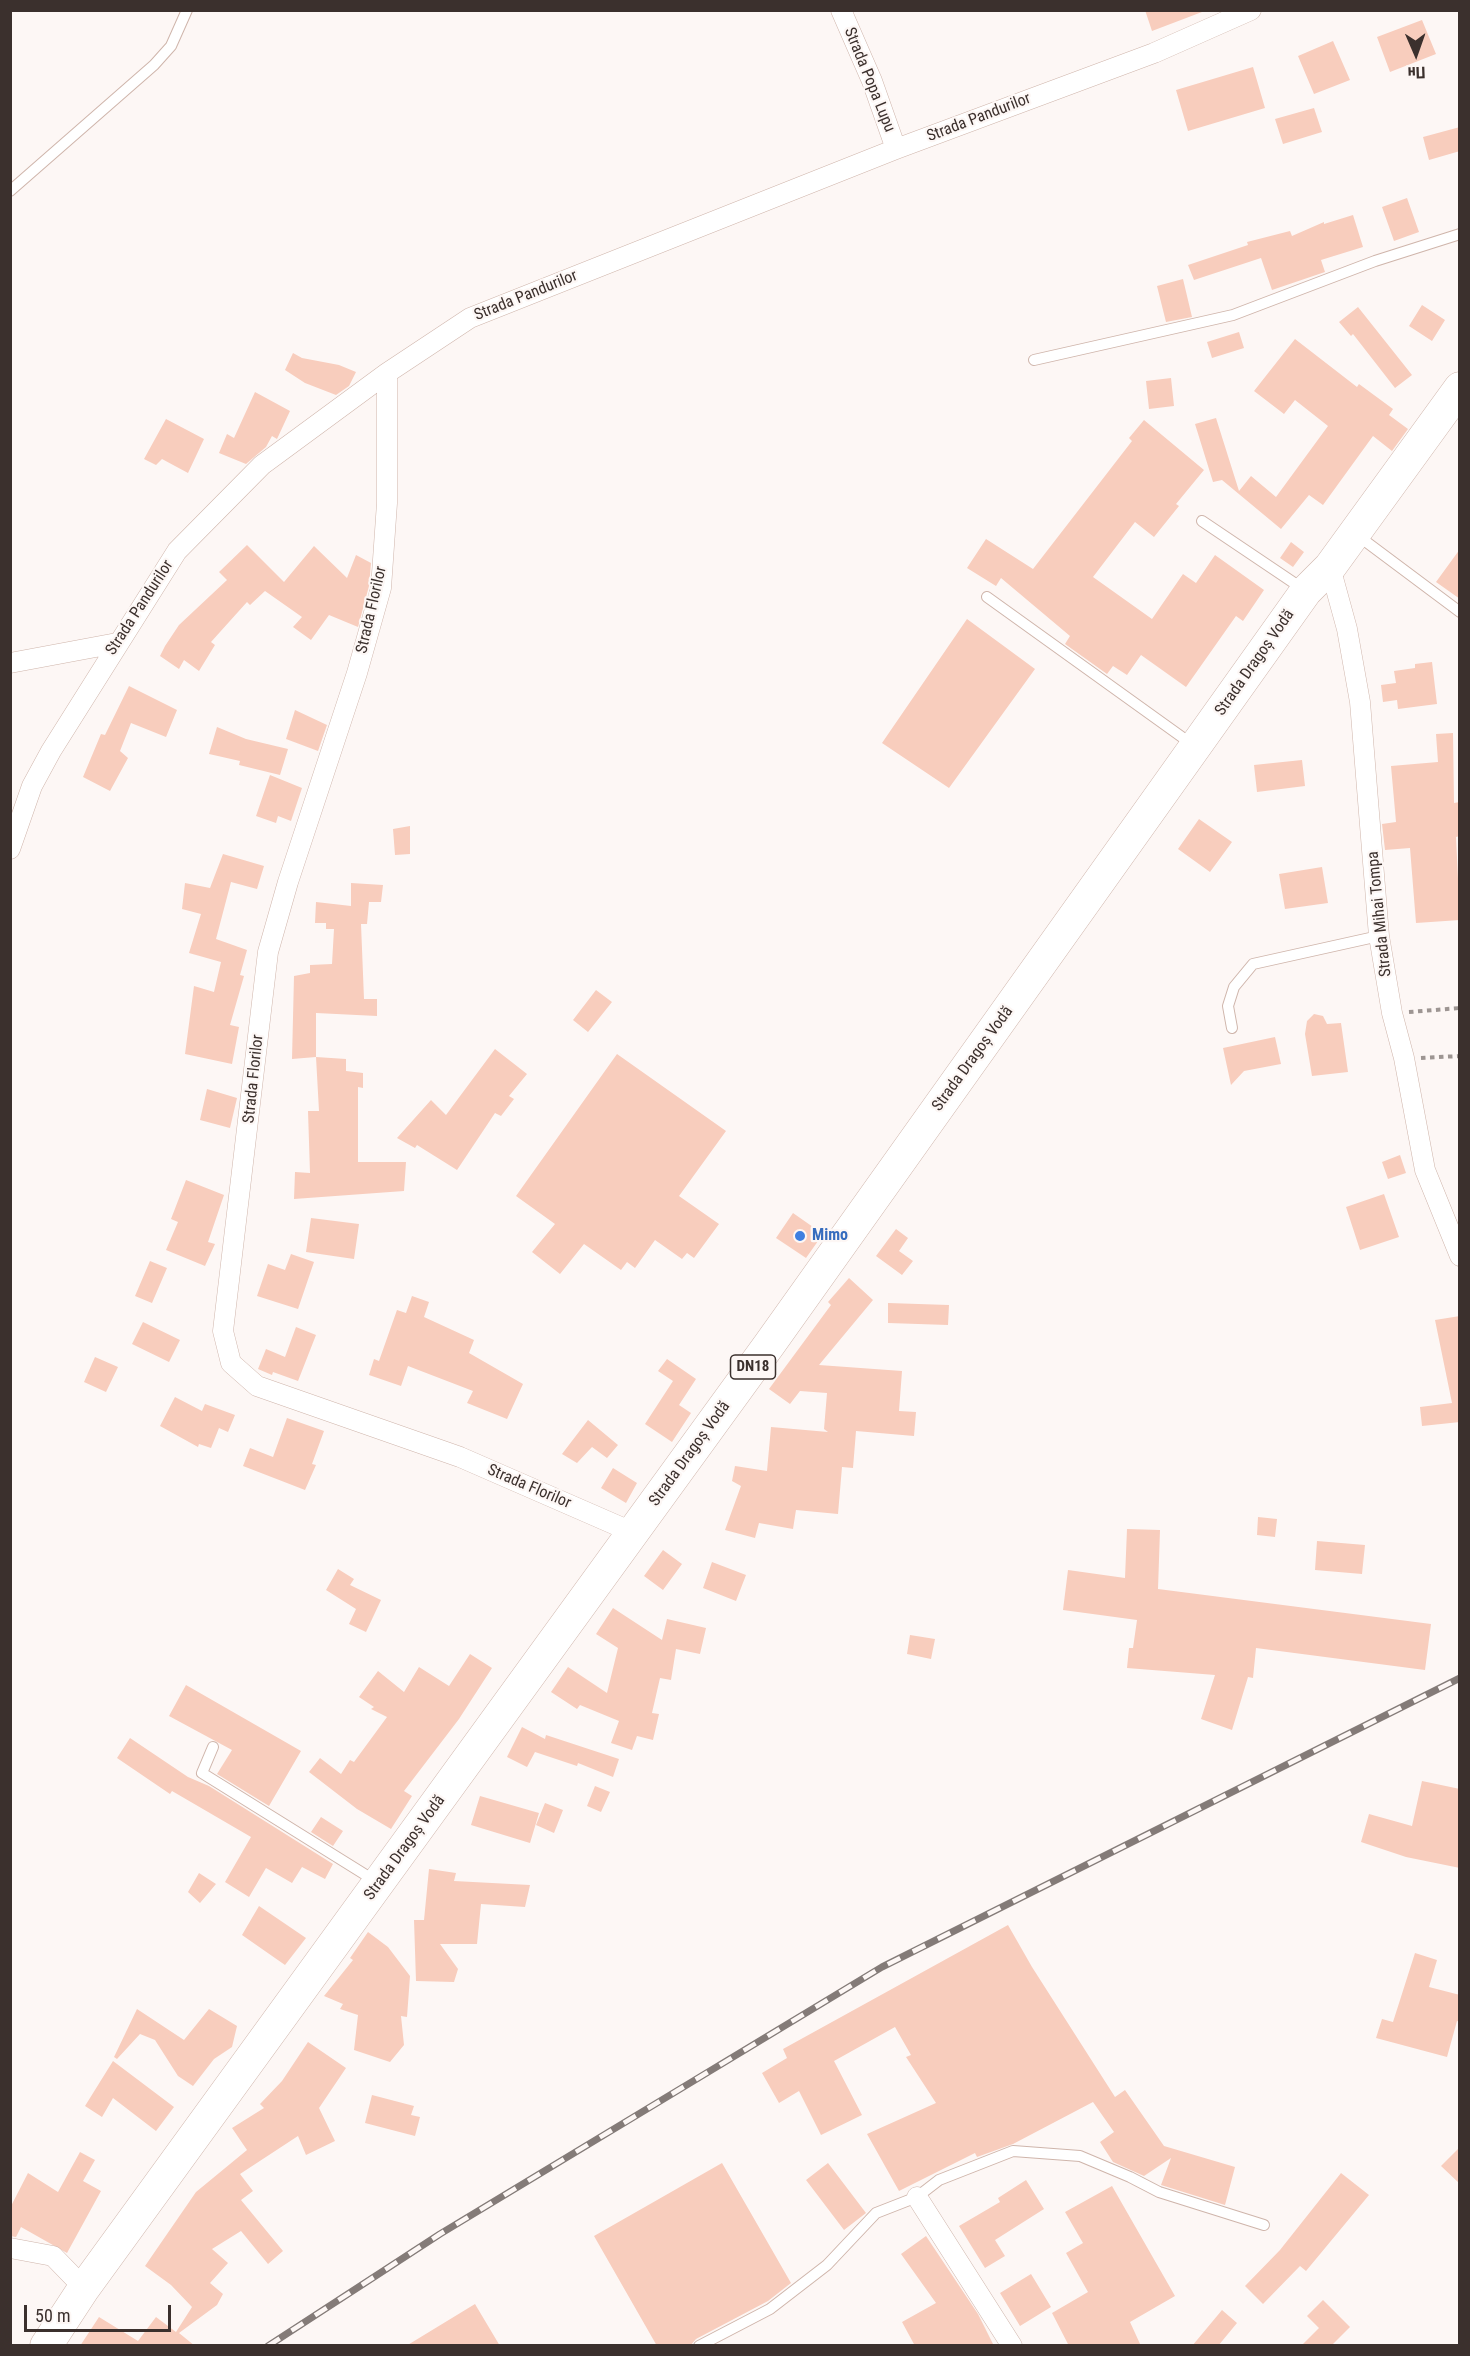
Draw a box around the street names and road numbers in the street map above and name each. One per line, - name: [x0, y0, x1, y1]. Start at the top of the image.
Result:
- street label: Strada Popa Lupu: [839, 25, 899, 135]
- street label: Strada Pandurilor: [924, 89, 1034, 147]
- street label: Strada Pandurilor: [472, 267, 580, 325]
- street label: Strada Pandurilor: [102, 557, 178, 659]
- street label: Strada Florilor: [353, 564, 391, 656]
- street label: Strada Dragoș Vodă: [1211, 606, 1299, 720]
- street label: Strada Mihai Tompa: [1364, 850, 1396, 978]
- street label: Strada Dragoș Vodă: [928, 1003, 1018, 1115]
- street label: Strada Florilor: [240, 1034, 268, 1124]
- road number: DN18: [730, 1355, 776, 1379]
- street label: Strada Dragoș Vodă: [645, 1398, 735, 1510]
- street label: Strada Florilor: [484, 1461, 574, 1513]
- street label: Strada Dragoș Vodă: [360, 1792, 450, 1904]

